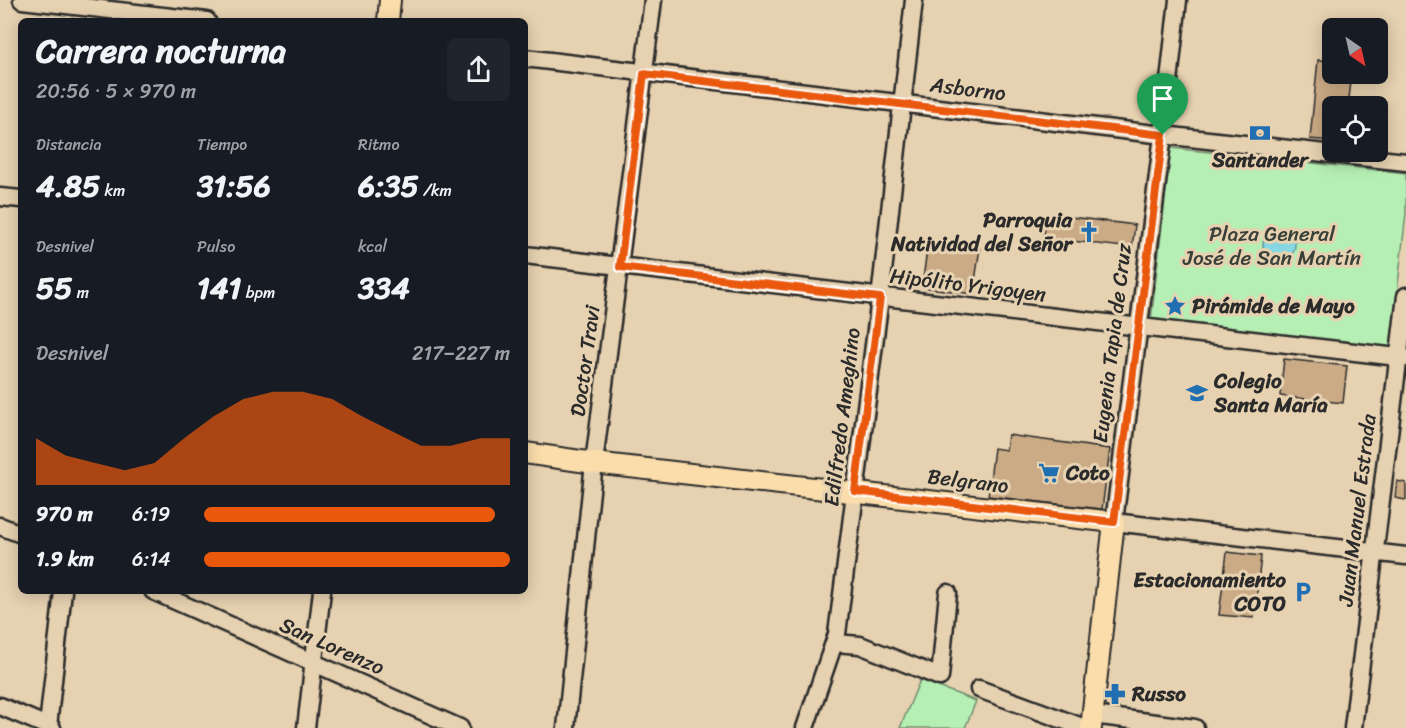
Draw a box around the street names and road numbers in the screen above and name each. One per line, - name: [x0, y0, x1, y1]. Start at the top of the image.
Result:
- street label: Asborno: [927, 65, 1008, 113]
- street label: Eugenia Tapia de Cruz: [1081, 241, 1143, 445]
- street label: Hipólito Yrigoyen: [888, 257, 1048, 313]
- street label: Doctor Travi: [558, 302, 612, 419]
- street label: Edilfredo Ameghino: [812, 325, 872, 509]
- street label: Juan Manuel Estrada: [1326, 411, 1388, 609]
- street label: Belgrano: [925, 457, 1011, 505]
- street label: San Lorenzo: [273, 606, 391, 686]

